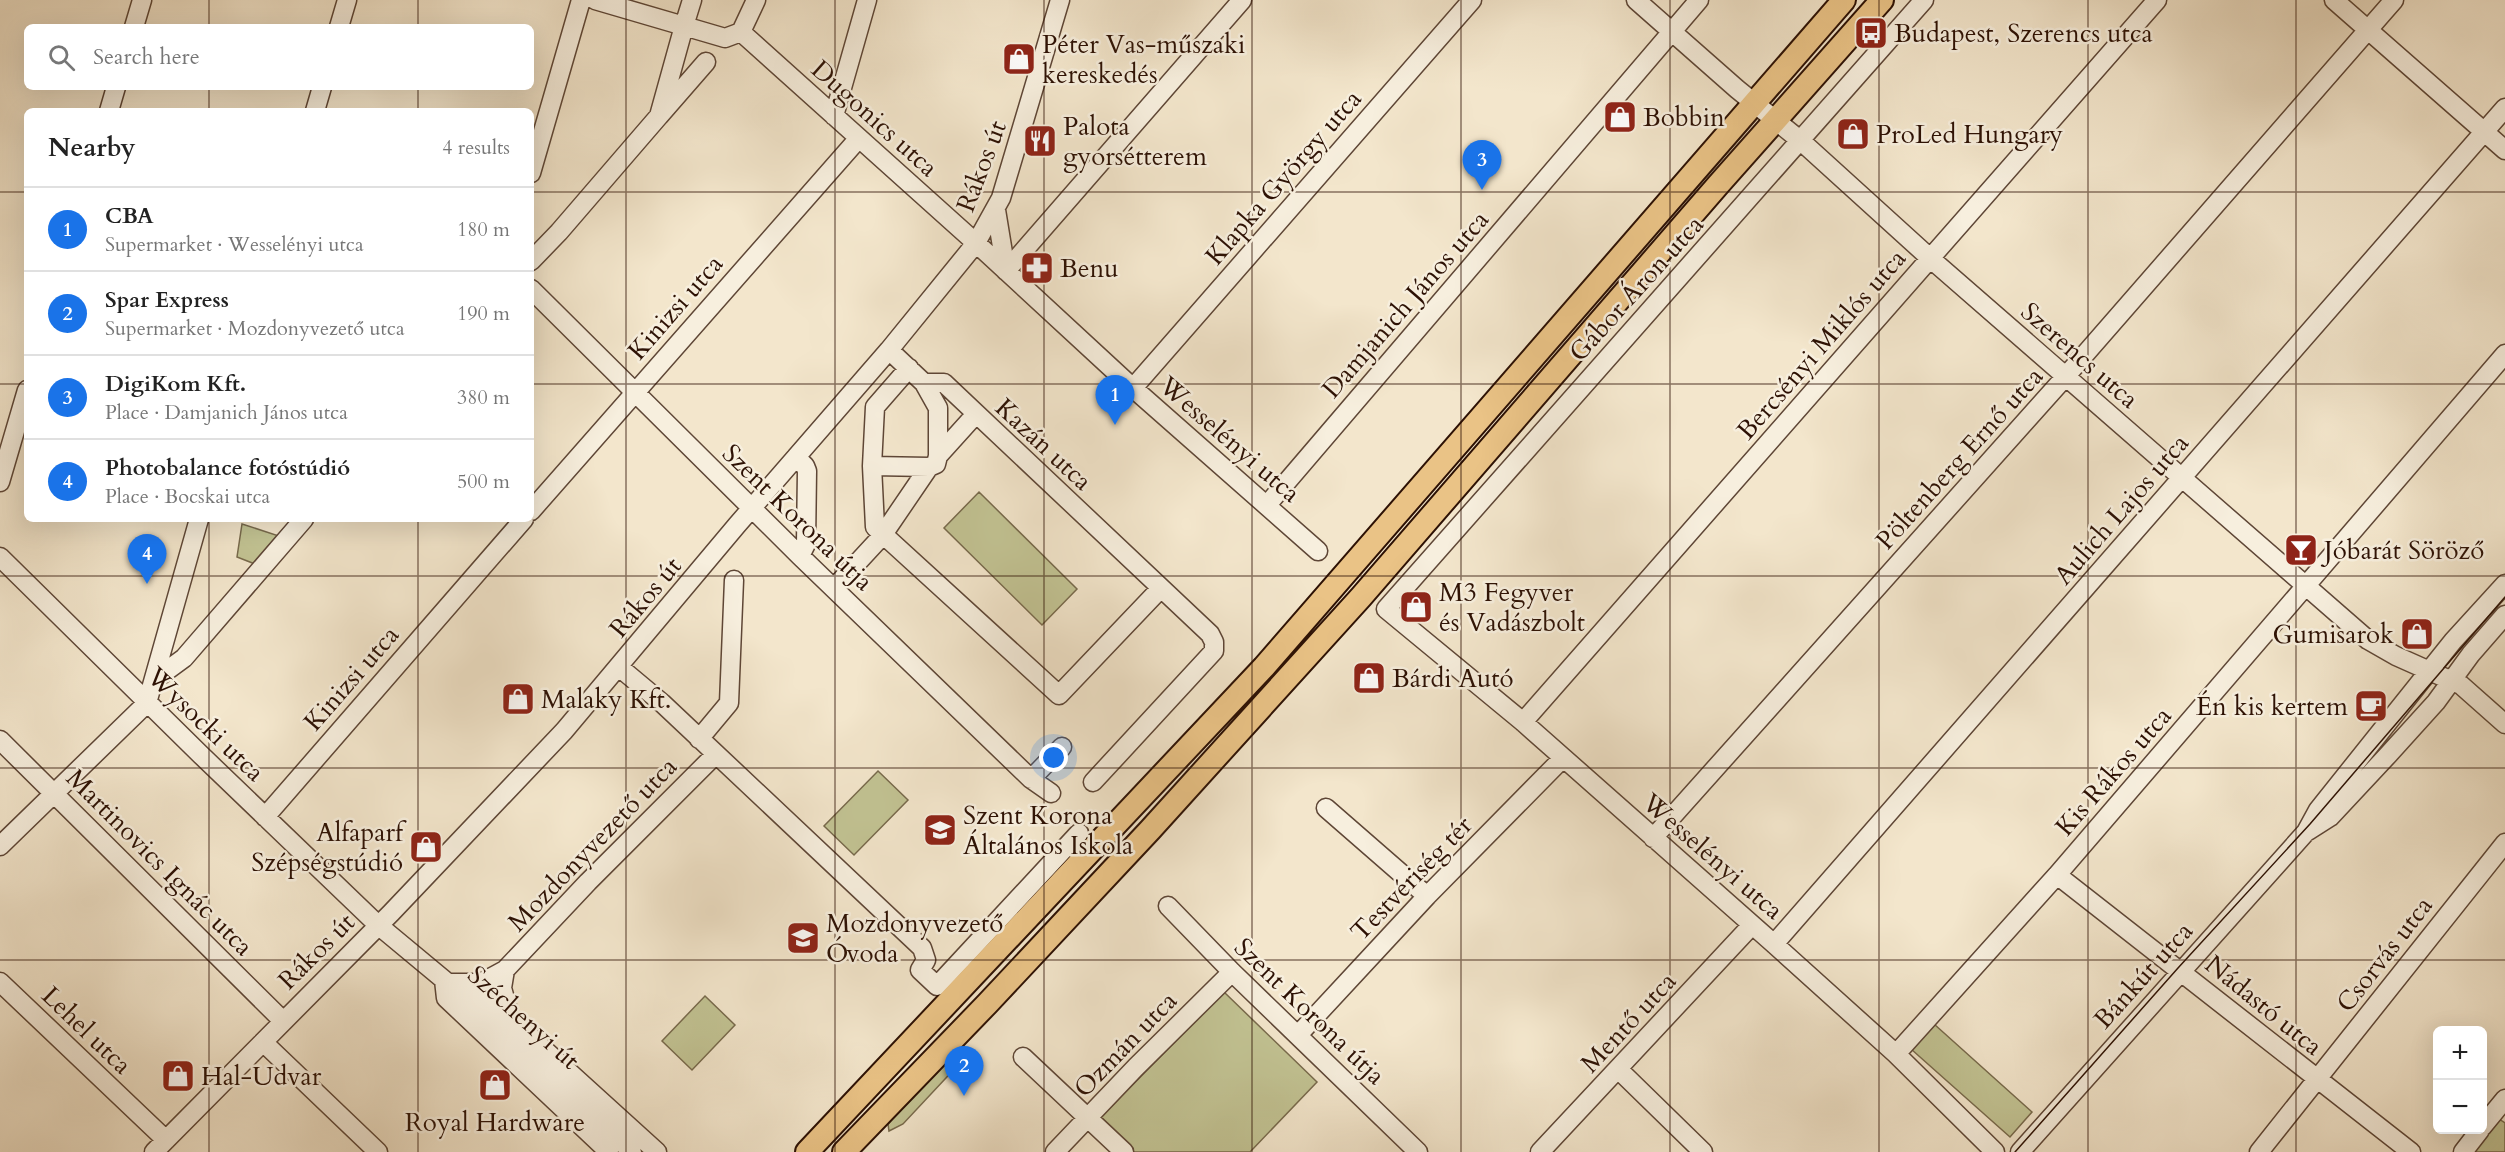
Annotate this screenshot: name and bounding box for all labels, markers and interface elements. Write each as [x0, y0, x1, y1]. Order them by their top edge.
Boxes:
bus stop icon: Budapest, Szerencs utca [1853, 15, 1889, 51]
place label: Budapest, Szerencs utca [1894, 16, 2153, 51]
search box [24, 24, 534, 90]
place label: Péter Vas-műszaki kereskedés [1042, 27, 1245, 92]
icon: search [45, 41, 78, 74]
shop icon: Péter Vas-műszaki kereskedés [1001, 41, 1037, 77]
text: Search here [93, 42, 200, 72]
street label: Dugonics utca [804, 52, 946, 185]
street label: Klapka György utca [1197, 82, 1369, 273]
shop icon: Bobbin [1602, 99, 1638, 135]
place label: Bobbin [1643, 100, 1725, 135]
place label: Palota gyorsétterem [1063, 109, 1207, 174]
street label: Rákos út [948, 115, 1015, 217]
shop icon: ProLed Hungary [1835, 116, 1871, 152]
place label: ProLed Hungary [1876, 117, 2063, 152]
restaurant icon: Palota gyorsétterem [1022, 123, 1058, 159]
text: Nearby [48, 130, 136, 165]
text: 4 results [442, 134, 510, 161]
pin: 3 [1462, 140, 1502, 190]
text: CBA [105, 201, 153, 231]
street label: Damjanich János utca [1314, 203, 1497, 406]
street label: Gábor Áron utca [1561, 208, 1711, 369]
text: 1 [62, 216, 73, 243]
text: 180 m [457, 216, 510, 243]
text: Supermarket · Wesselényi utca [105, 231, 364, 258]
street label: Bercsényi Miklós utca [1729, 242, 1914, 447]
street label: Kinizsi utca [620, 247, 731, 367]
pharmacy icon: Benu [1019, 250, 1055, 286]
place label: Benu [1060, 251, 1119, 286]
text: Spar Express [105, 285, 229, 315]
street label: Szerencs utca [2013, 294, 2146, 416]
text: 2 [62, 300, 73, 327]
text: 190 m [457, 300, 510, 327]
text: Supermarket · Mozdonyvezető utca [105, 315, 405, 342]
street label: Pöltenberg Ernő utca [1868, 359, 2051, 557]
street label: Wesselényi utca [1151, 368, 1308, 510]
text: DigiKom Kft. [105, 369, 246, 399]
pin: 1 [1096, 376, 1134, 425]
text: 3 [62, 384, 73, 411]
text: 380 m [457, 384, 510, 411]
street label: Kazán utca [988, 390, 1100, 498]
text: Place · Damjanich János utca [105, 399, 348, 426]
street label: Aulich Lajos utca [2046, 426, 2197, 592]
street label: Szent Korona útja [715, 436, 881, 599]
text: Photobalance fotóstúdió [105, 453, 350, 483]
text: 4 [62, 468, 73, 495]
text: 500 m [457, 468, 510, 495]
text: Place · Bocskai utca [105, 483, 270, 510]
bar icon: Jóbarát Söröző [2283, 532, 2319, 568]
place label: Jóbarát Söröző [2320, 533, 2484, 568]
pin: 4 [128, 534, 166, 584]
street label: Rákos út [601, 550, 689, 645]
place label: M3 Fegyver és Vadászbolt [1439, 575, 1585, 640]
shop icon: M3 Fegyver és Vadászbolt [1398, 589, 1434, 625]
shop icon: Gumisarok [2399, 616, 2435, 652]
place label: Gumisarok [2272, 617, 2394, 652]
street label: Kinizsi utca [296, 618, 407, 738]
street label: Wysocki utca [139, 659, 272, 789]
shop icon: Bárdi Autó [1351, 660, 1387, 696]
place label: Bárdi Autó [1392, 661, 1514, 696]
shop icon: Malaky Kft. [500, 681, 536, 717]
place label: Malaky Kft. [541, 682, 671, 717]
cafe icon: Én kis kertem [2353, 688, 2389, 724]
place label: Én kis kertem [2196, 689, 2348, 724]
street label: Kis Rákos utca [2047, 699, 2179, 843]
your location [1039, 743, 1068, 772]
street label: Mozdonyvezető utca [500, 750, 685, 939]
street label: Martinovics Ignác utca [58, 761, 261, 964]
street label: Wesselényi utca [1634, 785, 1791, 927]
place label: Szent Korona Általános Iskola [963, 798, 1133, 863]
street label: Testvériség tér [1343, 808, 1480, 948]
school or university icon: Szent Korona Általános Iskola [922, 812, 958, 848]
place label: Alfaparf Szépségstúdió [251, 815, 407, 880]
shop icon: Alfaparf Szépségstúdió [408, 829, 444, 865]
street label: Csorvás utca [2328, 889, 2441, 1019]
street label: Rákos út [270, 905, 362, 997]
place label: Mozdonyvezető Óvoda [826, 906, 1003, 971]
street label: Bánkút utca [2086, 914, 2201, 1036]
school or university icon: Mozdonyvezető Óvoda [785, 920, 821, 956]
street label: Szent Korona útja [1227, 930, 1393, 1093]
street label: Nádastó utca [2197, 947, 2330, 1064]
street label: Széchenyi út [460, 958, 587, 1077]
street label: Mentő utca [1573, 964, 1684, 1080]
street label: Lehel utca [34, 979, 139, 1082]
street label: Ozmán utca [1066, 984, 1185, 1105]
map controls [2433, 1026, 2487, 1134]
button: + [2433, 1026, 2487, 1080]
pin: 2 [944, 1046, 984, 1096]
shop icon: Hal-Udvar [160, 1058, 196, 1094]
place label: Hal-Udvar [201, 1059, 322, 1094]
shop icon: Royal Hardware [477, 1067, 513, 1103]
button: − [2433, 1080, 2487, 1134]
place label: Royal Hardware [405, 1105, 585, 1140]

